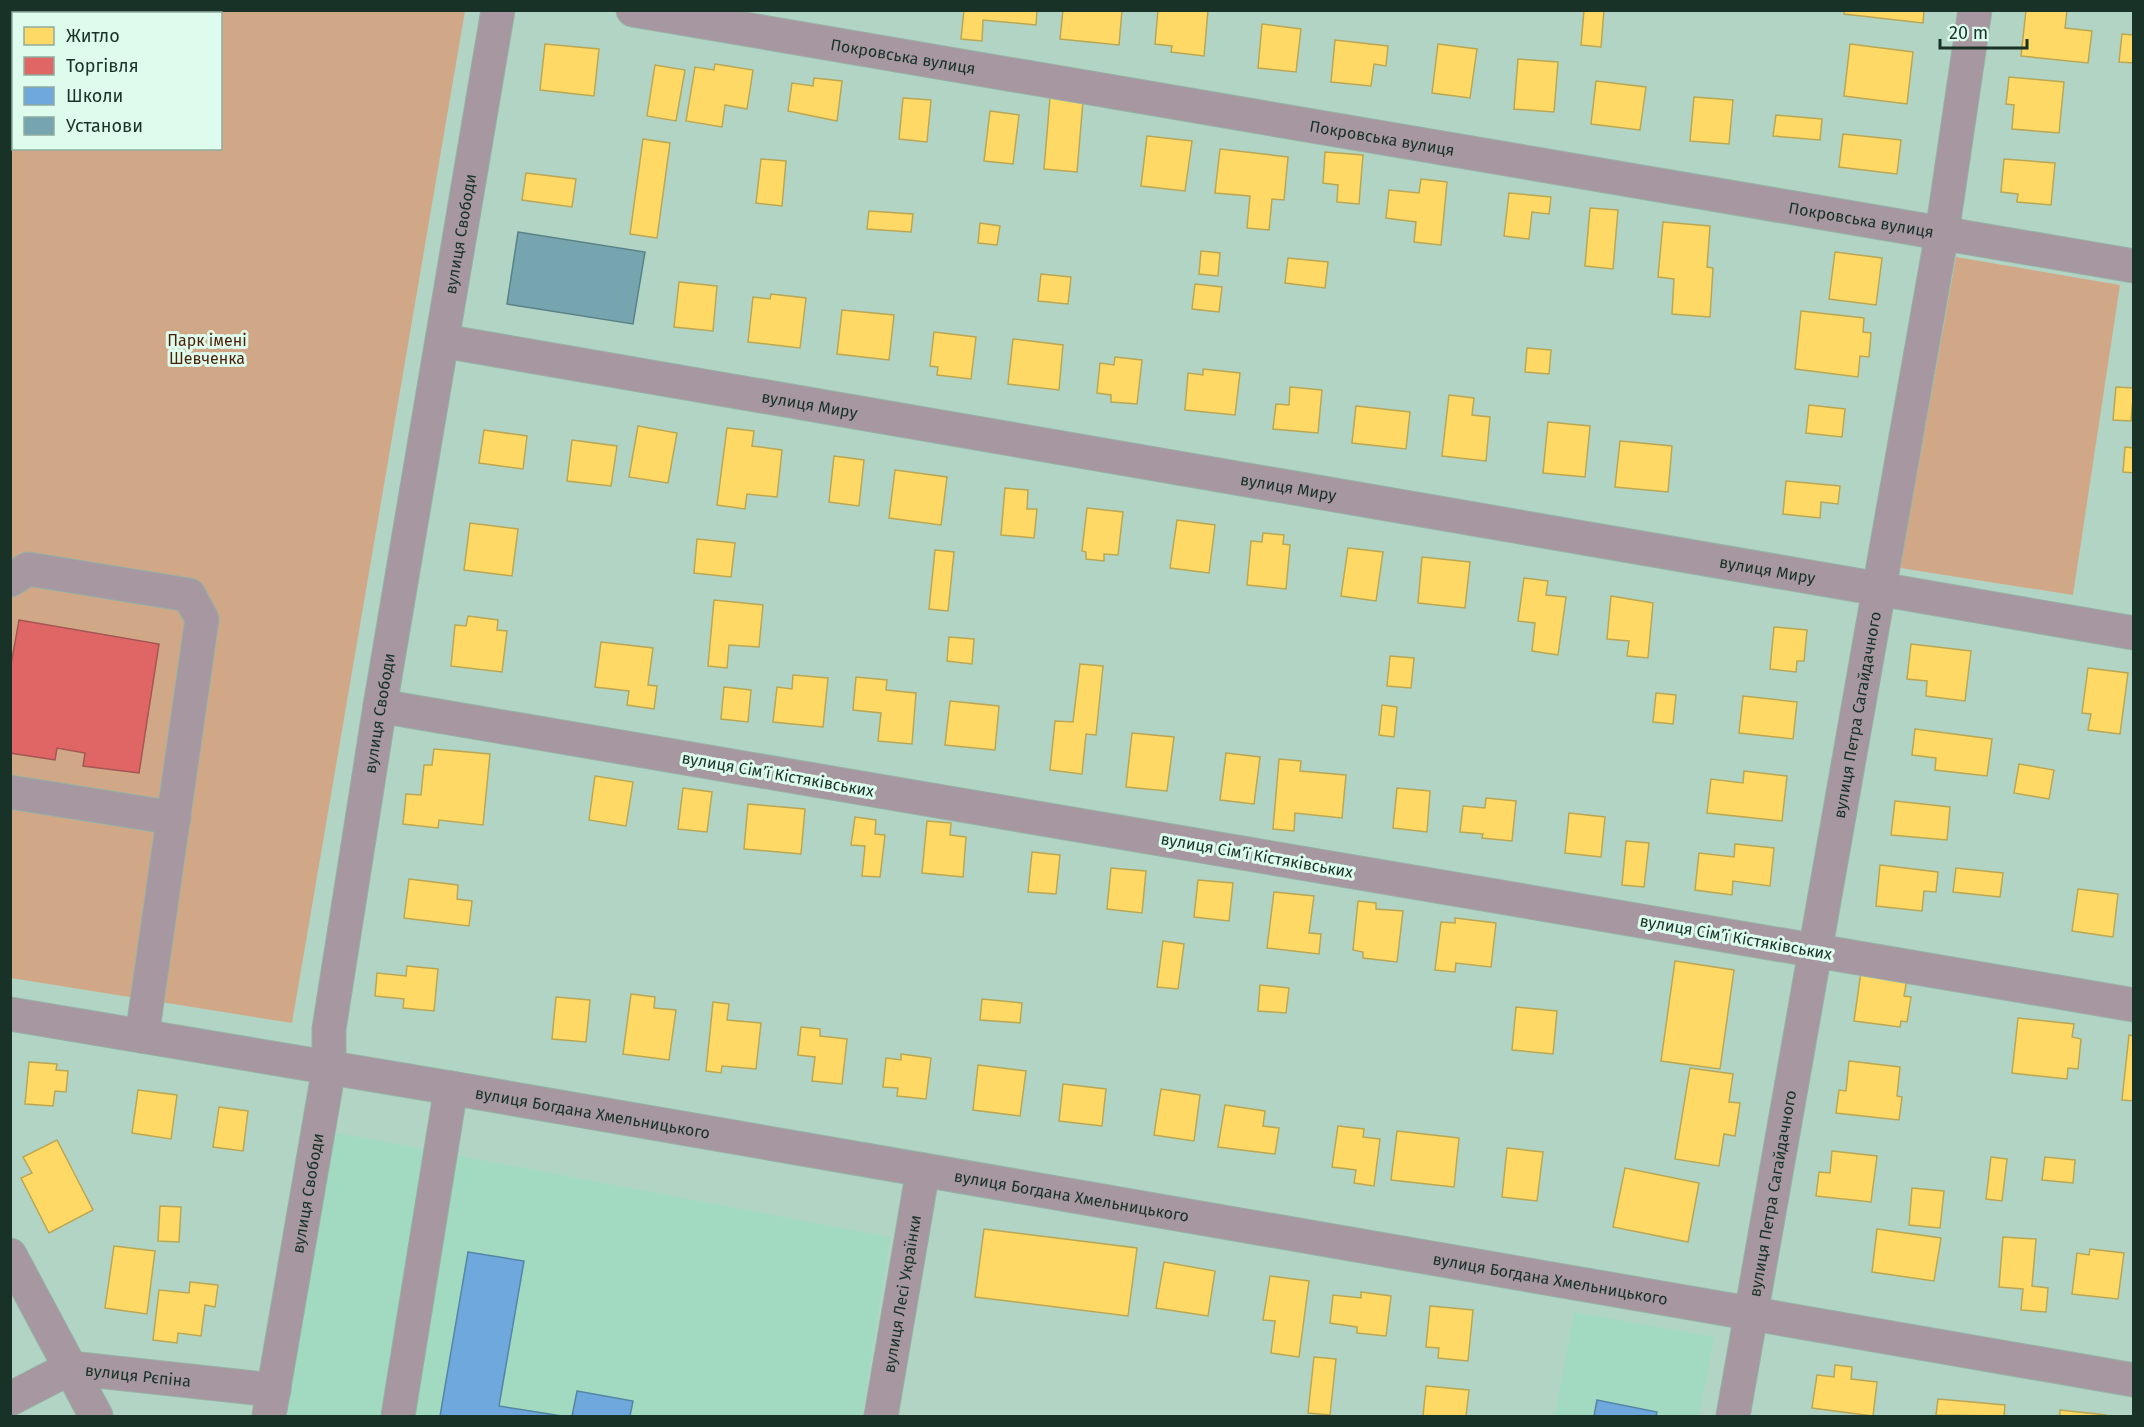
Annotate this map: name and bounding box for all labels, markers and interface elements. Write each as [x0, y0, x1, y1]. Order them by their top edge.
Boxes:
legend [12, 12, 222, 150]
scale bar [1940, 12, 2027, 50]
text: 20 m [1949, 22, 1988, 44]
text: Житло [66, 25, 120, 47]
street label: Покровська вулиця [829, 35, 977, 78]
text: Торгівля [66, 55, 139, 77]
text: Школи [66, 85, 123, 107]
text: Установи [66, 115, 143, 137]
street label: Покровська вулиця [1308, 117, 1456, 160]
street label: вулиця Свободи [441, 172, 480, 296]
street label: Покровська вулиця [1787, 198, 1935, 242]
park label: Парк імені Шевченка [167, 331, 247, 368]
street label: вулиця Миру [760, 387, 859, 422]
street label: вулиця Миру [1239, 470, 1338, 505]
street label: вулиця Миру [1718, 553, 1817, 588]
street label: вулиця Петра Сагайдачного [1830, 610, 1885, 820]
street label: вулиця Свободи [360, 651, 399, 775]
street label: вулиця Сімʼї Кістяківських [680, 748, 876, 801]
street label: вулиця Сімʼї Кістяківських [1159, 829, 1355, 882]
street label: вулиця Сімʼї Кістяківських [1638, 911, 1834, 964]
street label: вулиця Богдана Хмельницького [474, 1083, 712, 1143]
street label: вулиця Петра Сагайдачного [1745, 1089, 1800, 1298]
street label: вулиця Свободи [288, 1132, 328, 1255]
street label: вулиця Богдана Хмельницького [953, 1166, 1190, 1226]
street label: вулиця Лесі Українки [880, 1213, 925, 1374]
street label: вулиця Богдана Хмельницького [1431, 1250, 1669, 1309]
street label: вулиця Рєпіна [84, 1361, 192, 1391]

